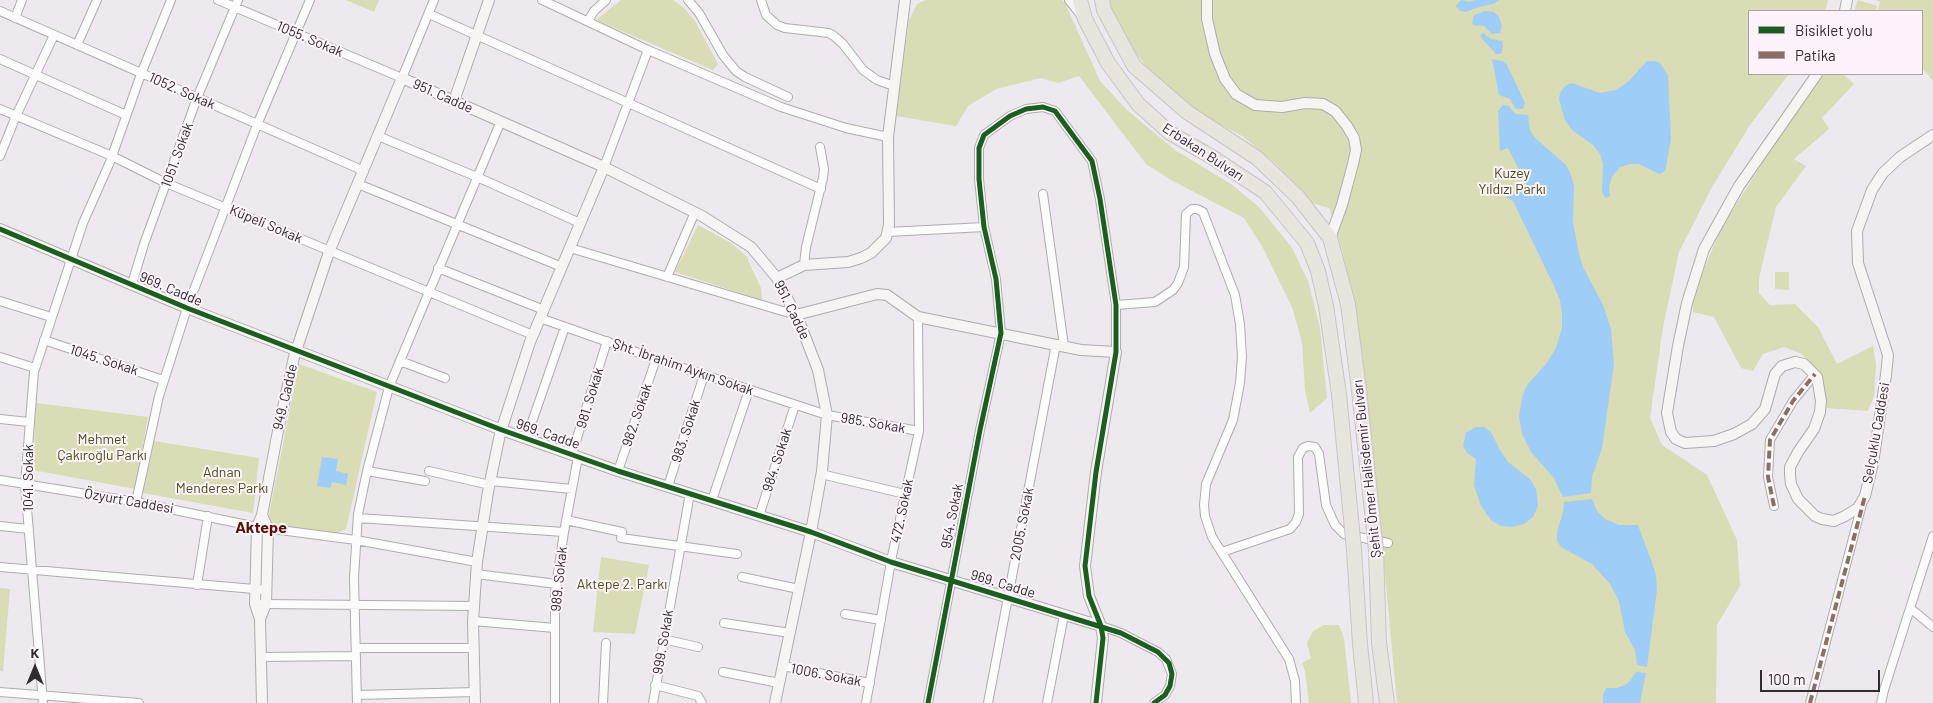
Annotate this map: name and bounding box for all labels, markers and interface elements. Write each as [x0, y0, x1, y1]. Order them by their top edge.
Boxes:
legend [1748, 10, 1923, 75]
street label: 1055. Sokak [274, 17, 346, 61]
text: Bisiklet yolu [1795, 21, 1873, 39]
text: Patika [1795, 46, 1836, 64]
street label: 1052. Sokak [146, 69, 218, 113]
street label: 951. Cadde [410, 75, 476, 117]
street label: Erbakan Bulvarı [1159, 119, 1247, 185]
street label: 1051. Sokak [157, 120, 197, 190]
park label: Kuzey Yıldızı Parkı [1478, 165, 1546, 198]
street label: Küpeli Sokak [227, 201, 305, 247]
street label: 969. Cadde [137, 268, 205, 310]
street label: 951. Cadde [770, 278, 814, 342]
street label: Şht. İbrahim Aykın Sokak [610, 335, 756, 399]
street label: 1045. Sokak [68, 341, 140, 379]
street label: 949. Cadde [269, 362, 301, 432]
street label: 981. Sokak [573, 366, 607, 430]
street label: Şehit Ömer Halisdemir Bulvarı [1349, 379, 1385, 559]
street label: 982. Sokak [618, 381, 656, 449]
street label: Selçuklu Caddesi [1859, 381, 1893, 485]
street label: 983. Sokak [668, 397, 704, 465]
street label: 985. Sokak [839, 409, 907, 437]
street label: 969. Cadde [514, 415, 582, 453]
street label: 984. Sokak [759, 426, 795, 494]
park label: Mehmet Çakıroğlu Parkı [57, 431, 147, 464]
street label: 1041. Sokak [20, 444, 36, 512]
park label: Adnan Menderes Parkı [176, 464, 268, 497]
street label: 472. Sokak [887, 477, 917, 545]
street label: 954. Sokak [937, 482, 967, 550]
street label: Özyurt Caddesi [83, 485, 175, 517]
street label: 2005. Sokak [1007, 486, 1037, 562]
district label: Aktepe [235, 518, 287, 538]
street label: 989. Sokak [547, 546, 571, 612]
street label: 969. Cadde [969, 566, 1037, 602]
park label: Aktepe 2. Parkı [577, 576, 667, 592]
street label: 999. Sokak [649, 608, 677, 676]
north arrow [10, 643, 60, 693]
text: K [31, 644, 39, 661]
street label: 1006. Sokak [789, 660, 863, 690]
scale bar [1763, 660, 1883, 692]
text: 100 m [1768, 670, 1806, 688]

